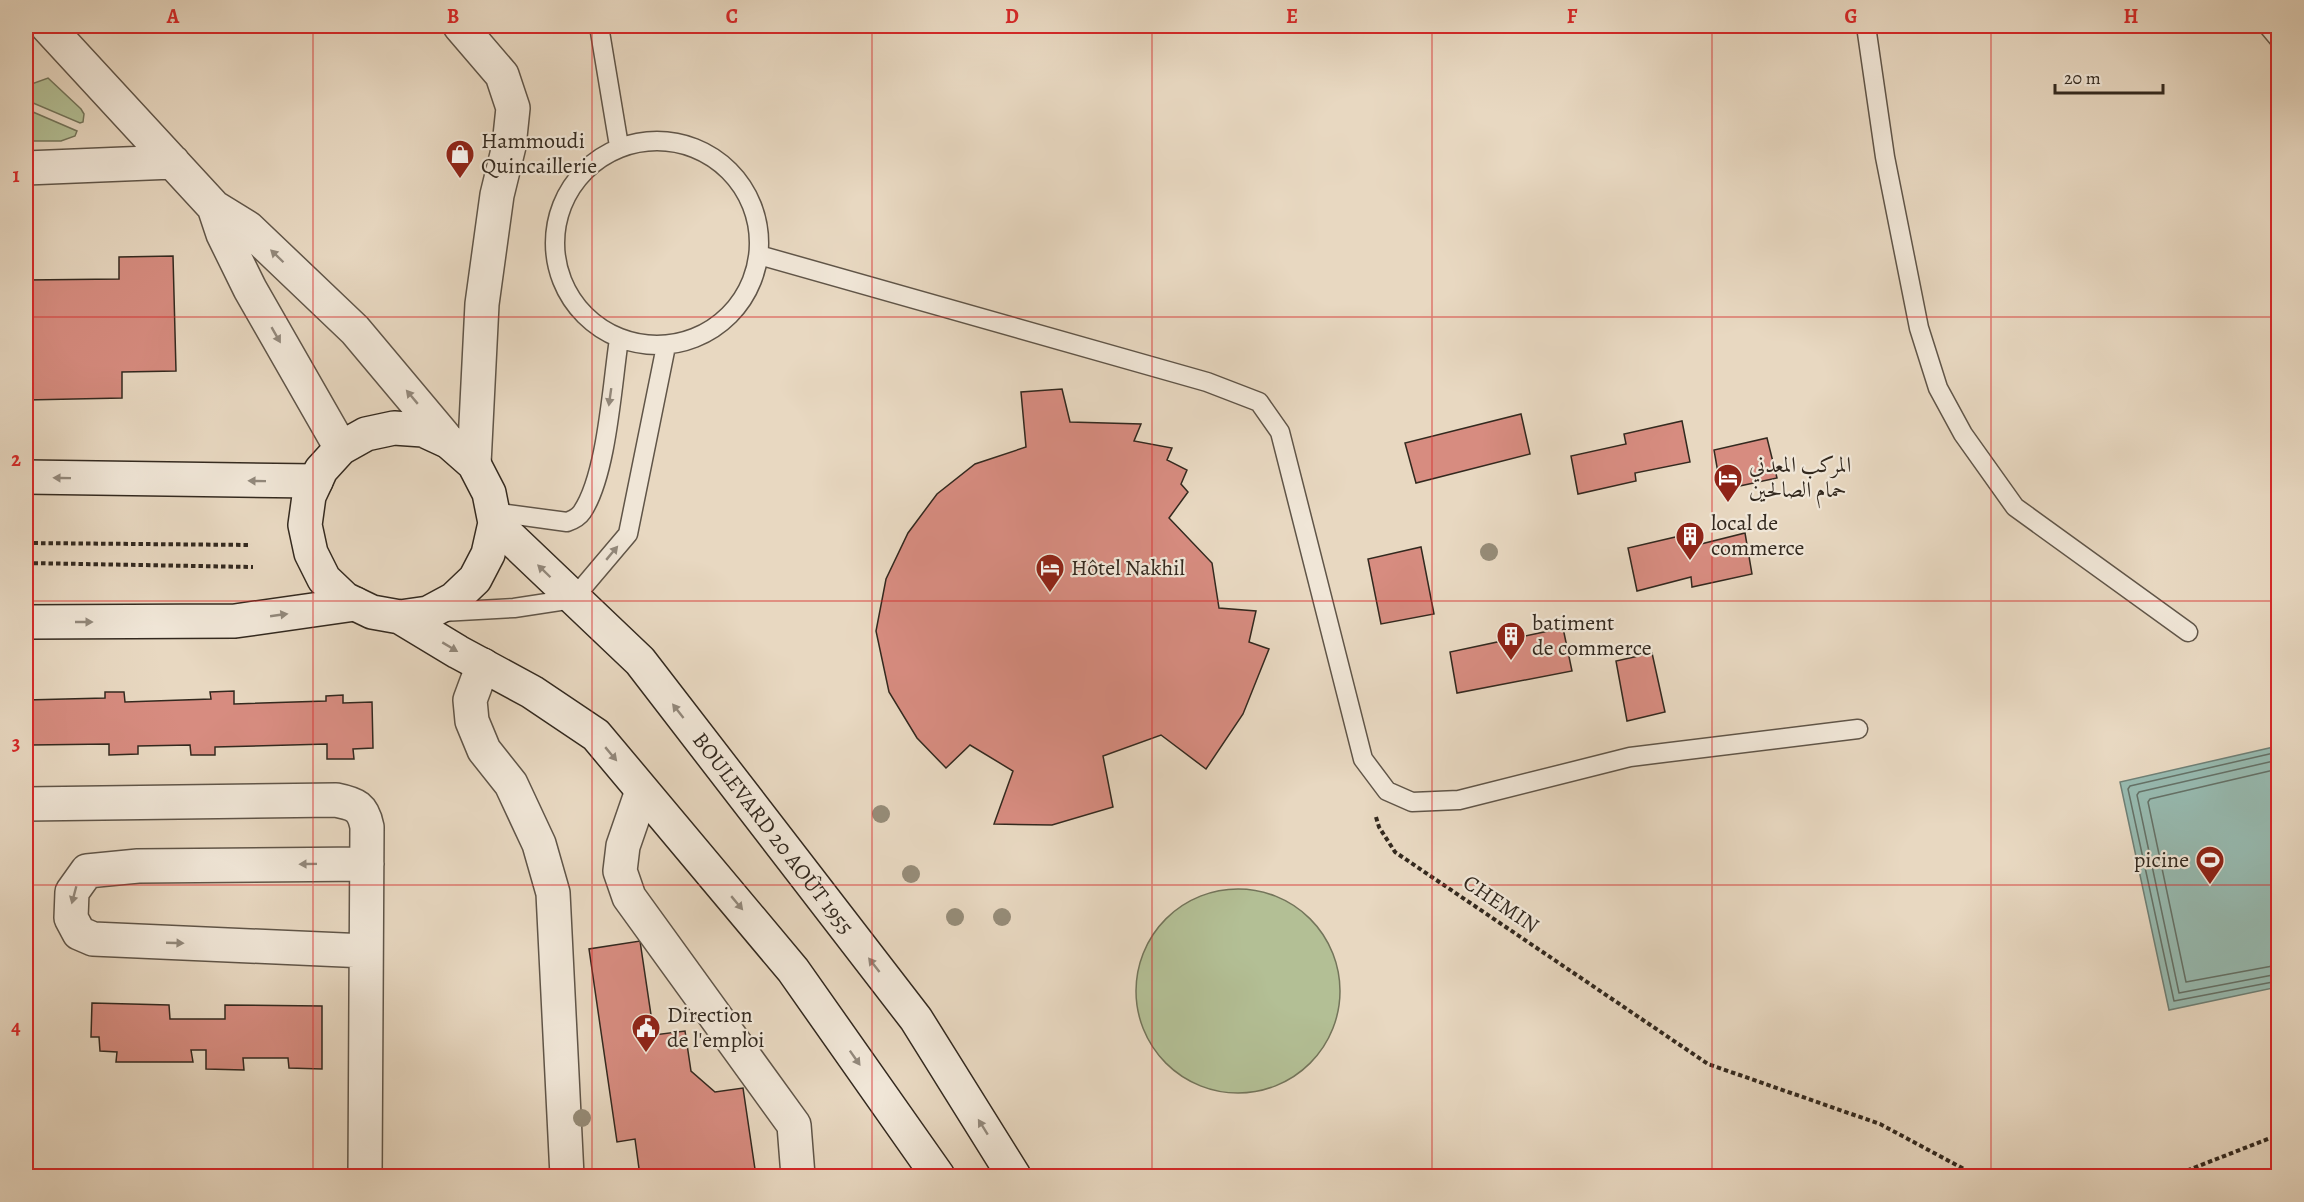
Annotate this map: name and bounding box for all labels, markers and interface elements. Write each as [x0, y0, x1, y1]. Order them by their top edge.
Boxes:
text: A [166, 3, 180, 30]
text: B [447, 3, 459, 30]
text: C [726, 3, 738, 30]
text: D [1005, 3, 1019, 30]
text: E [1286, 3, 1298, 30]
text: F [1567, 3, 1578, 30]
text: G [1844, 3, 1858, 30]
text: H [2124, 3, 2139, 30]
scale bar [2055, 57, 2163, 95]
text: 20 m [2064, 66, 2101, 90]
place label: Hammoudi Quincaillerie [481, 126, 597, 181]
shop icon: Hammoudi Quincaillerie [444, 138, 476, 180]
text: 1 [12, 162, 20, 189]
one-way arrow [270, 249, 285, 263]
one-way arrow [271, 327, 282, 343]
one-way arrow [606, 388, 615, 407]
one-way arrow [405, 389, 418, 405]
text: 2 [11, 446, 21, 473]
place label: المركب المعدني حمام الصالحين [1749, 450, 1851, 509]
hotel icon: المركب المعدني حمام الصالحين [1712, 462, 1744, 504]
one-way arrow [53, 473, 72, 482]
one-way arrow [248, 476, 267, 485]
place label: local de commerce [1711, 508, 1804, 563]
building icon: local de commerce [1674, 520, 1706, 562]
one-way arrow [605, 546, 618, 561]
hotel icon: Hôtel Nakhil [1034, 552, 1066, 594]
place label: Hôtel Nakhil [1071, 553, 1185, 583]
one-way arrow [538, 564, 552, 578]
place label: batiment de commerce [1532, 608, 1652, 663]
one-way arrow [269, 611, 288, 620]
one-way arrow [74, 617, 93, 627]
building icon: batiment de commerce [1495, 620, 1527, 662]
one-way arrow [442, 641, 458, 652]
one-way arrow [672, 703, 685, 719]
street label: BOULEVARD 20 AOÛT 1955 [685, 726, 861, 941]
text: 3 [12, 730, 20, 757]
one-way arrow [605, 746, 618, 762]
sports icon: picine [2194, 844, 2226, 886]
place label: picine [2134, 845, 2189, 875]
one-way arrow [299, 859, 318, 869]
street label: CHEMIN [1457, 868, 1545, 941]
one-way arrow [69, 886, 79, 904]
one-way arrow [730, 895, 743, 911]
one-way arrow [165, 939, 184, 948]
one-way arrow [869, 958, 881, 973]
place label: Direction de l'emploi [667, 1000, 765, 1055]
public building icon: Direction de l'emploi [630, 1012, 662, 1054]
text: 4 [11, 1014, 21, 1041]
one-way arrow [849, 1050, 861, 1066]
one-way arrow [978, 1119, 989, 1135]

